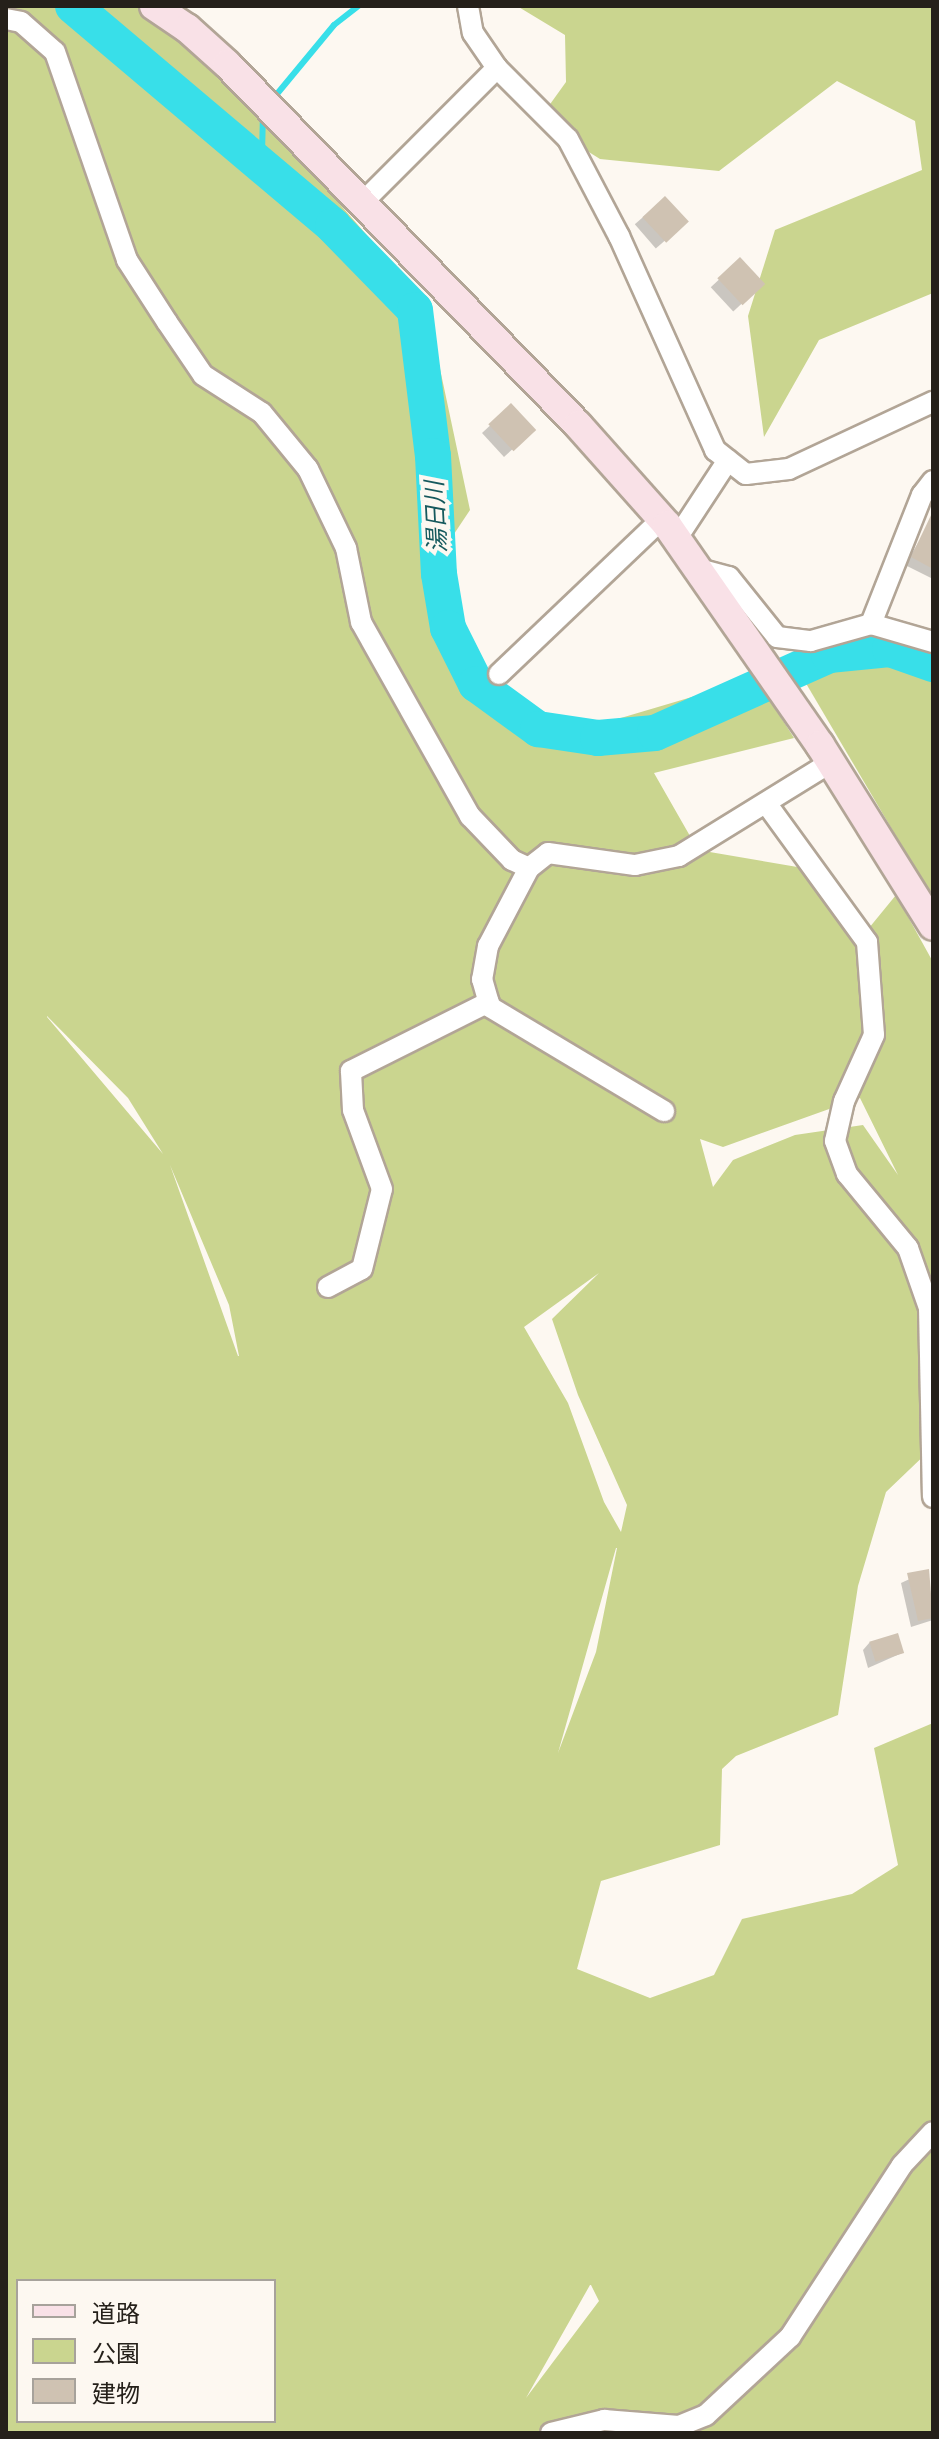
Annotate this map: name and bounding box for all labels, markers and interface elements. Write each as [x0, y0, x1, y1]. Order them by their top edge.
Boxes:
water label: 湯日川 [420, 480, 452, 554]
legend [16, 2279, 276, 2423]
text: 道路 [92, 2300, 140, 2327]
text: 公園 [92, 2340, 140, 2367]
text: 建物 [92, 2380, 140, 2407]

